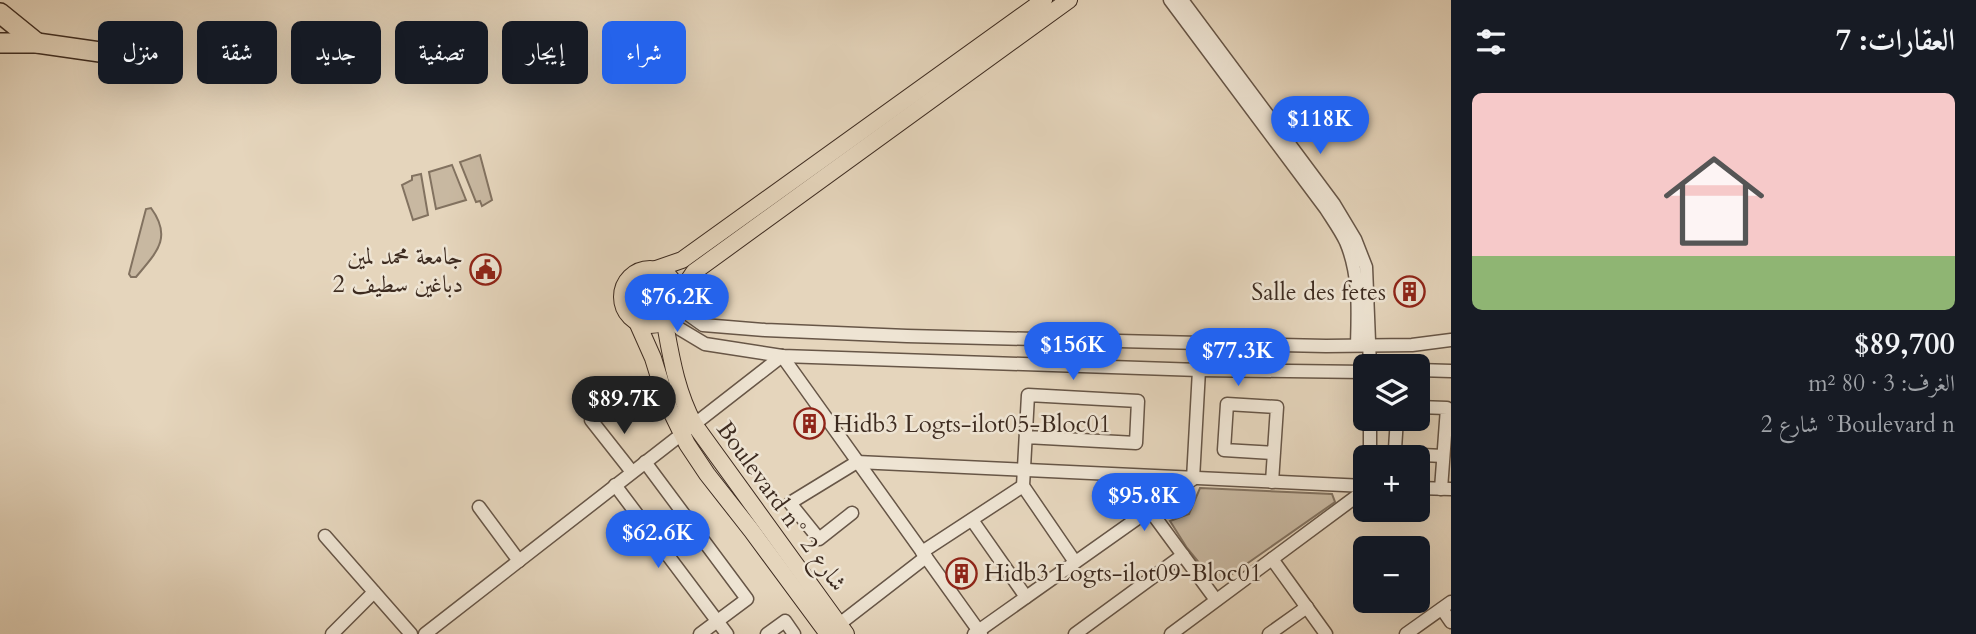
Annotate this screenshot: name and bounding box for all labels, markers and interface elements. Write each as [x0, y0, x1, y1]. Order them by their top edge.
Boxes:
text: العقارات: 7 [1836, 20, 1955, 61]
chip: منزل [98, 21, 183, 84]
chip: شقة [197, 21, 277, 84]
chip: جديد [291, 21, 381, 84]
chip: تصفية [395, 21, 488, 84]
chip: إيجار [502, 21, 588, 84]
chip: شراء [602, 21, 686, 84]
icon: filters [1472, 23, 1510, 61]
pin: $118K [1271, 96, 1369, 156]
text: $118K [1287, 103, 1353, 134]
icon: home [1651, 138, 1777, 264]
place label: جامعة محمد لمين دباغين سطيف 2 [333, 240, 463, 301]
public building icon: جامعة محمد لمين دباغين سطيف 2 [469, 253, 503, 287]
pin: $76.2K [620, 274, 734, 334]
building icon: Salle des fetes [1392, 275, 1426, 309]
place label: Salle des fetes [1251, 276, 1386, 309]
text: $76.2K [641, 281, 713, 312]
pin: $156K [1024, 322, 1122, 382]
text: $89,700 [1854, 324, 1955, 365]
pin: $77.3K [1181, 328, 1295, 388]
text: $156K [1040, 329, 1106, 360]
text: $77.3K [1202, 335, 1274, 366]
map controls [1353, 354, 1430, 613]
button: layers [1353, 354, 1430, 431]
text: الغرف: 3 · 80 m² [1808, 368, 1955, 399]
pin: $89.7K [567, 376, 681, 436]
text: $89.7K [588, 383, 660, 414]
building icon: Hidb3 Logts-ilot05-Bloc01 [793, 407, 827, 441]
place label: Hidb3 Logts-ilot05-Bloc01 [833, 408, 1111, 441]
text: Boulevard n° شارع 2 [1761, 409, 1955, 440]
street label: Boulevard n° شارع 2 [706, 415, 855, 600]
button: + [1353, 445, 1430, 522]
pin: $95.8K [1087, 474, 1201, 533]
text: $95.8K [1108, 480, 1180, 511]
pin: $62.6K [601, 510, 715, 570]
text: $62.6K [622, 517, 694, 548]
button: − [1353, 536, 1430, 613]
building icon: Hidb3 Logts-ilot09-Bloc01 [944, 556, 978, 590]
place label: Hidb3 Logts-ilot09-Bloc01 [984, 557, 1262, 590]

